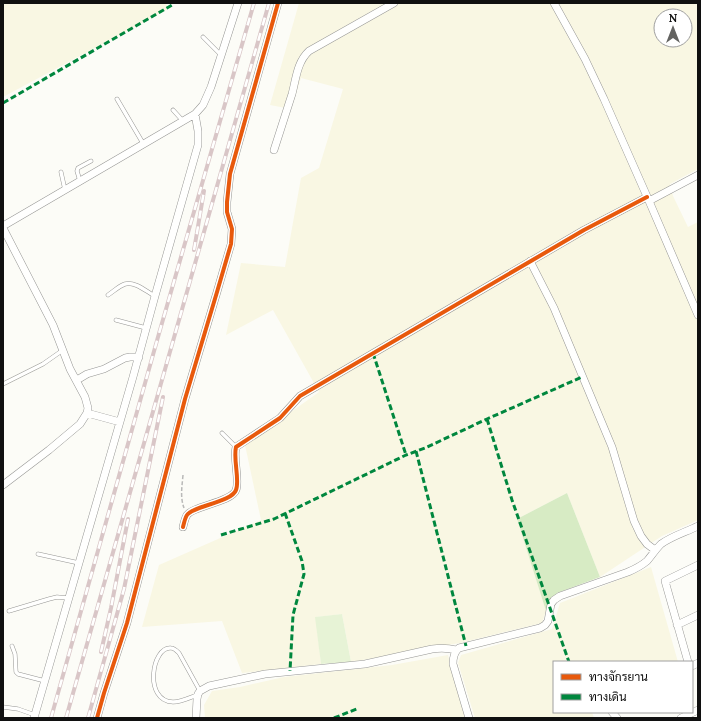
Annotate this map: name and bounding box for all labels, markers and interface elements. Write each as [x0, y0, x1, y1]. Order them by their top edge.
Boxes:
north arrow [653, 8, 693, 48]
text: N [669, 11, 678, 25]
legend [553, 661, 693, 713]
text: ทางจักรยาน [589, 669, 648, 684]
text: ทางเดิน [589, 689, 627, 704]

